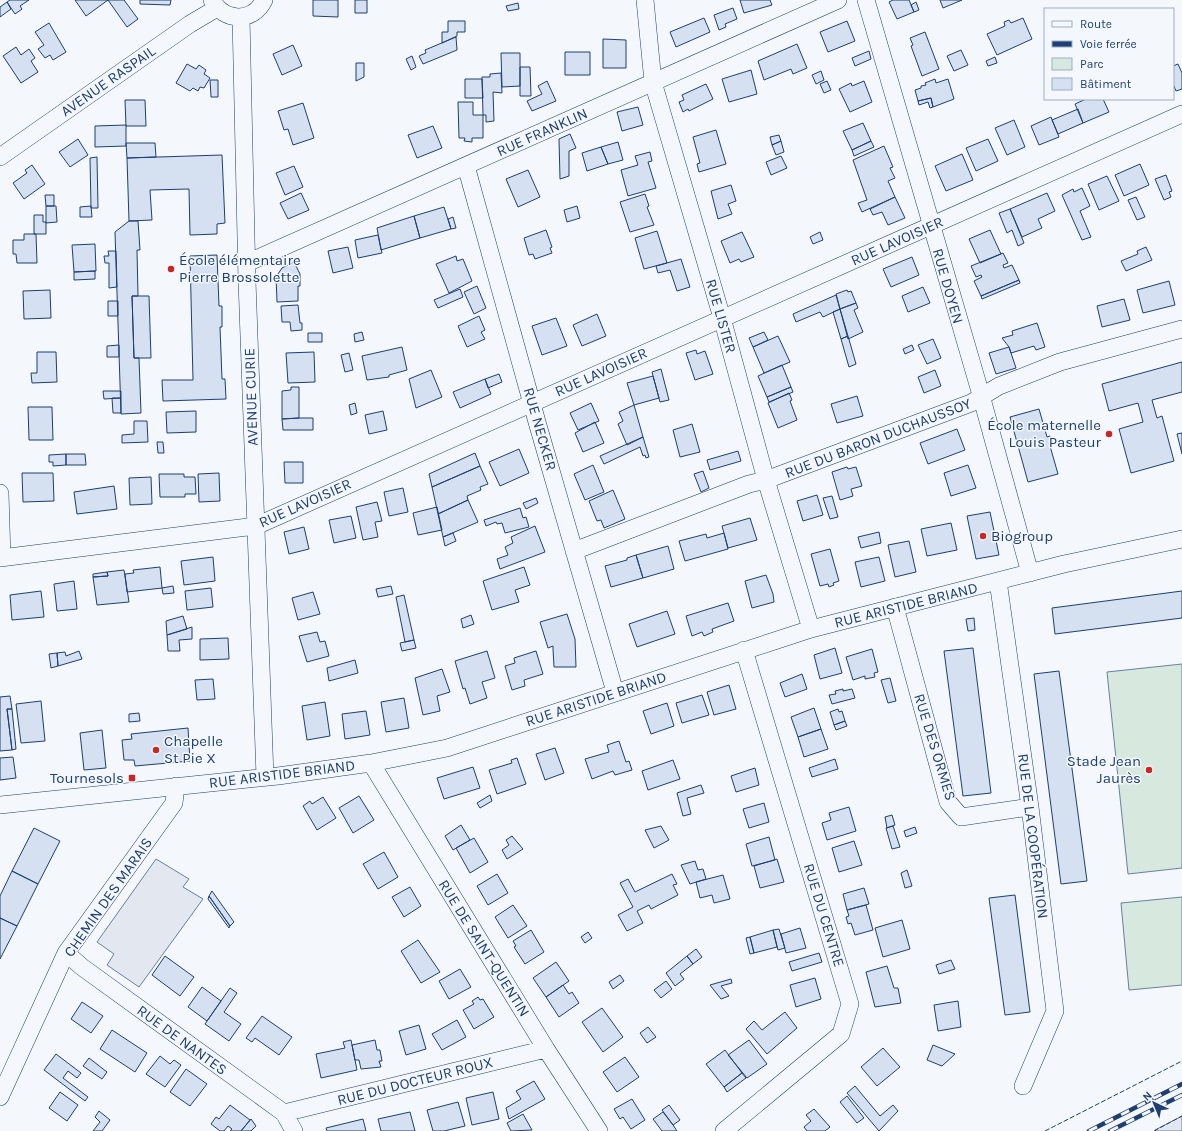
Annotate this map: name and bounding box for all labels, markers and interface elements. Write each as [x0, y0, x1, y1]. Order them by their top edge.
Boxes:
legend [1044, 8, 1174, 100]
text: Route [1080, 17, 1112, 31]
text: Voie ferrée [1080, 37, 1137, 51]
street label: AVENUE RASPAIL [57, 42, 159, 120]
text: Parc [1080, 57, 1104, 71]
text: Bâtiment [1080, 77, 1132, 91]
street label: RUE FRANKLIN [494, 104, 590, 160]
street label: RUE LAVOISIER [848, 213, 946, 269]
street label: RUE DOYEN [929, 246, 967, 326]
place label: École élémentaire Pierre Brossolette [179, 251, 301, 286]
marker: École élémentaire Pierre Brossolette [166, 264, 176, 274]
street label: RUE LISTER [702, 277, 740, 355]
street label: RUE LAVOISIER [552, 344, 650, 400]
street label: AVENUE CURIE [240, 348, 262, 446]
street label: RUE NECKER [520, 385, 560, 473]
street label: RUE DU BARON DUCHAUSSOY [782, 394, 974, 482]
place label: École maternelle Louis Pasteur [987, 416, 1102, 451]
marker: École maternelle Louis Pasteur [1104, 429, 1114, 439]
street label: RUE LAVOISIER [256, 475, 354, 531]
place label: Biogroup [991, 527, 1053, 545]
marker: Biogroup [978, 531, 988, 541]
street label: RUE ARISTIDE BRIAND [832, 578, 980, 632]
street label: RUE ARISTIDE BRIAND [523, 668, 669, 730]
street label: RUE DES ORMES [910, 691, 960, 803]
place label: Chapelle St Pie X [164, 732, 223, 767]
marker: Chapelle St Pie X [151, 745, 161, 755]
street label: RUE DE LA COOPÉRATION [1014, 752, 1052, 920]
place label: Stade Jean Jaurès [1067, 752, 1141, 787]
street label: RUE ARISTIDE BRIAND [208, 756, 356, 792]
marker: Stade Jean Jaurès [1144, 765, 1154, 775]
place label: Tournesols [50, 769, 124, 787]
marker: Tournesols [127, 773, 137, 783]
street label: CHEMIN DES MARAIS [60, 834, 156, 960]
street label: RUE DU CENTRE [800, 861, 848, 969]
street label: RUE DE SAINT-QUENTIN [435, 876, 533, 1020]
street label: RUE DE NANTES [133, 1001, 231, 1079]
street label: RUE DU DOCTEUR ROUX [335, 1053, 495, 1109]
north arrow [1134, 1083, 1174, 1123]
text: N [1140, 1089, 1155, 1104]

